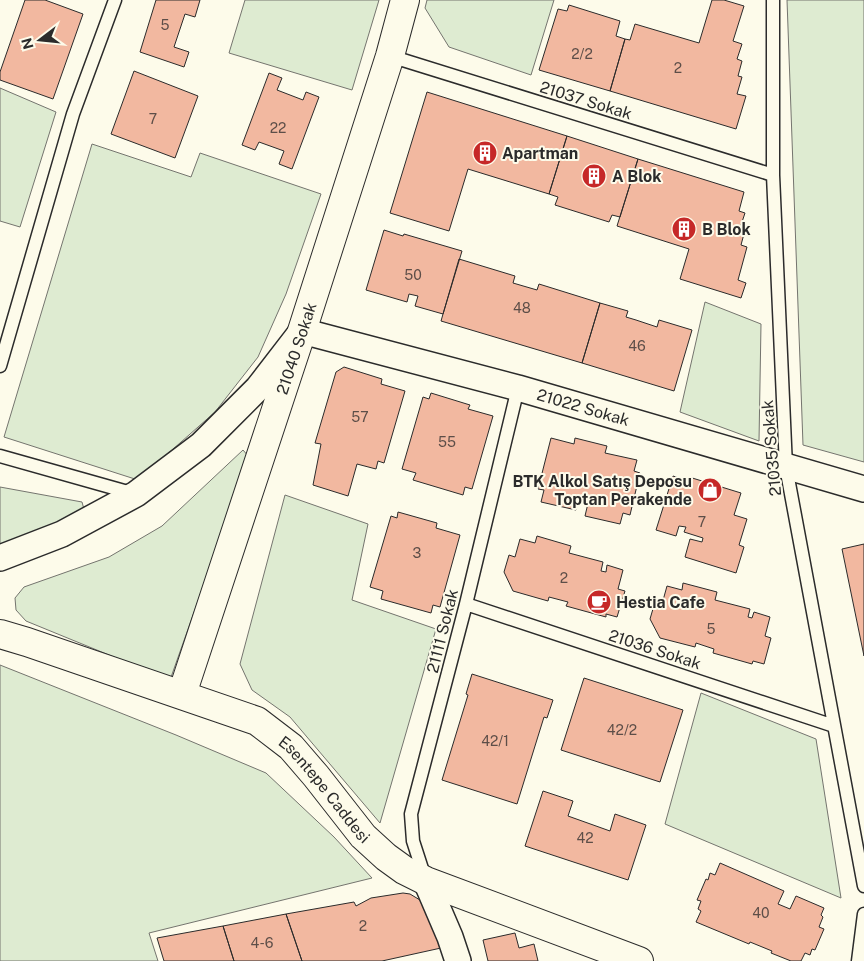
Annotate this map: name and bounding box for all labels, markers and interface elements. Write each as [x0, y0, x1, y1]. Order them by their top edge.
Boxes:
north arrow [15, 15, 65, 65]
house number: 5 [161, 17, 170, 33]
text: N [18, 36, 37, 51]
house number: 2/2 [571, 46, 593, 62]
house number: 2 [674, 60, 682, 76]
street label: 21037 Sokak [537, 77, 634, 124]
house number: 7 [149, 111, 157, 127]
house number: 22 [270, 120, 286, 136]
building icon: Apartman [472, 140, 498, 166]
place label: Apartman [502, 144, 578, 163]
building icon: A Blok [581, 163, 607, 189]
place label: A Blok [612, 167, 661, 186]
building icon: B Blok [671, 216, 697, 242]
place label: B Blok [702, 220, 751, 239]
house number: 50 [404, 267, 422, 283]
street label: 21040 Sokak [273, 300, 321, 397]
house number: 48 [513, 300, 531, 316]
house number: 46 [628, 338, 646, 354]
street label: 21022 Sokak [535, 385, 632, 430]
street label: 21035 Sokak [758, 399, 785, 497]
house number: 57 [351, 409, 369, 425]
house number: 55 [438, 434, 456, 450]
place label: BTK Alkol Satış Deposu Toptan Perakende [512, 472, 692, 509]
shop icon: BTK Alkol Satış Deposu Toptan Perakende [697, 477, 723, 503]
house number: 7 [698, 514, 706, 530]
house number: 3 [413, 545, 422, 561]
house number: 2 [560, 570, 568, 586]
street label: 21111 Sokak [423, 587, 462, 675]
cafe icon: Hestia Cafe [586, 589, 612, 615]
place label: Hestia Cafe [616, 593, 705, 612]
house number: 5 [707, 621, 716, 637]
street label: 21036 Sokak [606, 626, 703, 673]
house number: 42/2 [607, 722, 637, 738]
street label: Esentepe Caddesi [275, 732, 373, 847]
house number: 42/1 [481, 733, 509, 749]
house number: 42 [576, 830, 594, 846]
house number: 40 [752, 905, 770, 921]
house number: 2 [359, 918, 367, 934]
house number: 4-6 [251, 935, 274, 951]

